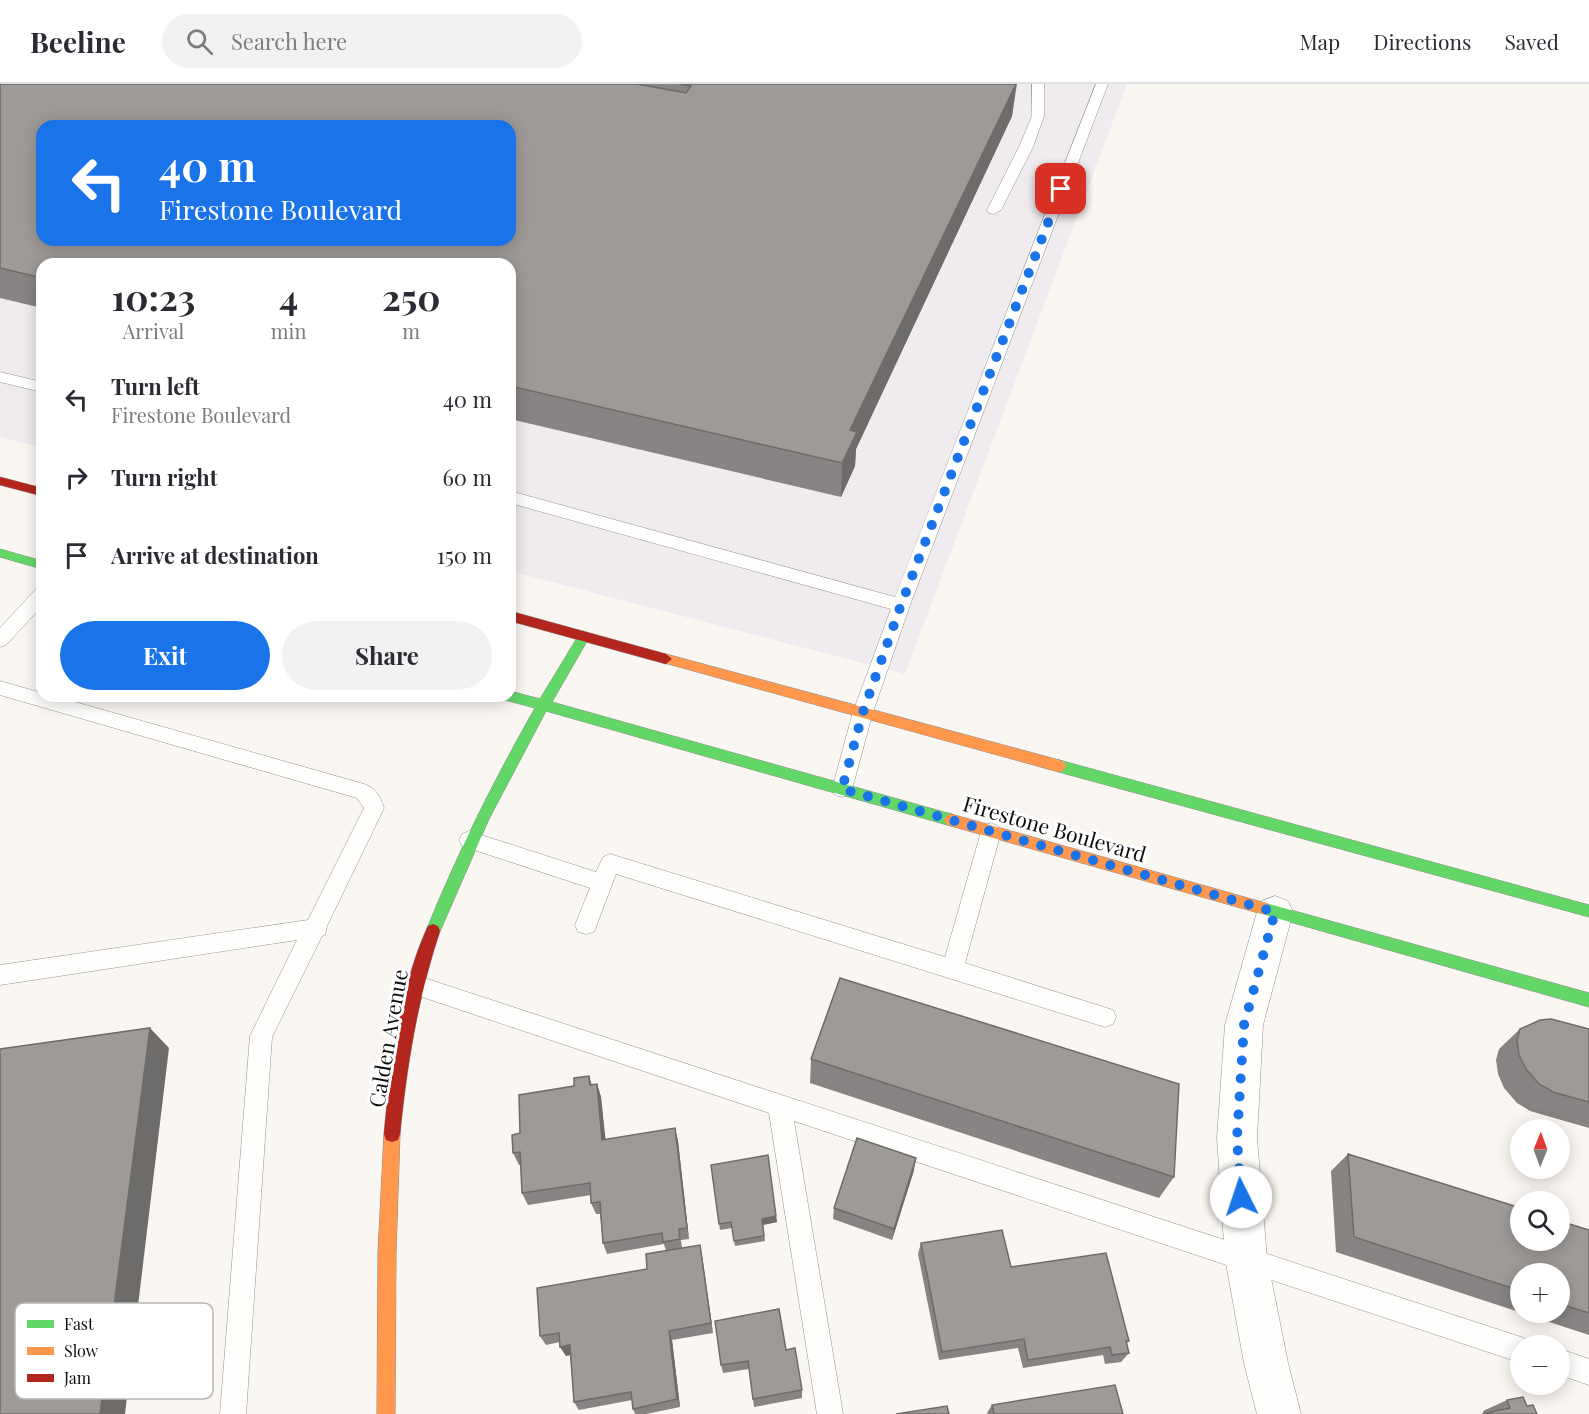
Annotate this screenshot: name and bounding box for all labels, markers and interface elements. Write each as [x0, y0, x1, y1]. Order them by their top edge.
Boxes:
search box [162, 14, 582, 68]
text: Beeline [30, 23, 126, 60]
icon: search [183, 25, 216, 58]
text: Search here [231, 26, 347, 56]
text: Map [1299, 27, 1340, 55]
text: Directions [1373, 27, 1471, 55]
text: Saved [1504, 27, 1559, 55]
text: 40 m [159, 137, 256, 193]
icon: left [60, 144, 138, 222]
pin [1035, 163, 1086, 214]
icon: arrive [1044, 172, 1077, 205]
text: Firestone Boulevard [159, 191, 402, 227]
text: 10:23 [112, 272, 195, 320]
text: 4 [279, 272, 298, 320]
text: 250 [382, 272, 441, 320]
text: Arrival [123, 317, 184, 344]
text: min [271, 317, 306, 344]
text: m [402, 317, 420, 344]
text: Turn left [111, 371, 200, 401]
icon: left [60, 383, 93, 416]
text: 40 m [443, 384, 492, 414]
text: Firestone Boulevard [111, 401, 291, 428]
icon: right [60, 461, 93, 494]
text: Turn right [111, 462, 217, 492]
text: 60 m [442, 462, 492, 492]
icon: arrive [60, 539, 93, 572]
text: Arrive at destination [111, 540, 319, 570]
text: 150 m [437, 540, 492, 570]
button: Exit [60, 621, 270, 690]
button: Share [282, 621, 492, 690]
street label: Firestone Boulevard [960, 788, 1150, 868]
street label: Calden Avenue [361, 967, 413, 1109]
north arrow [1510, 1119, 1570, 1179]
map controls [1510, 1119, 1570, 1395]
position arrow [1209, 1165, 1273, 1229]
button: search [1510, 1191, 1570, 1251]
button: + [1510, 1263, 1570, 1323]
legend [15, 1303, 213, 1399]
text: Fast [64, 1313, 94, 1334]
button: − [1510, 1335, 1570, 1395]
text: Slow [64, 1340, 99, 1361]
text: Jam [63, 1367, 91, 1388]

